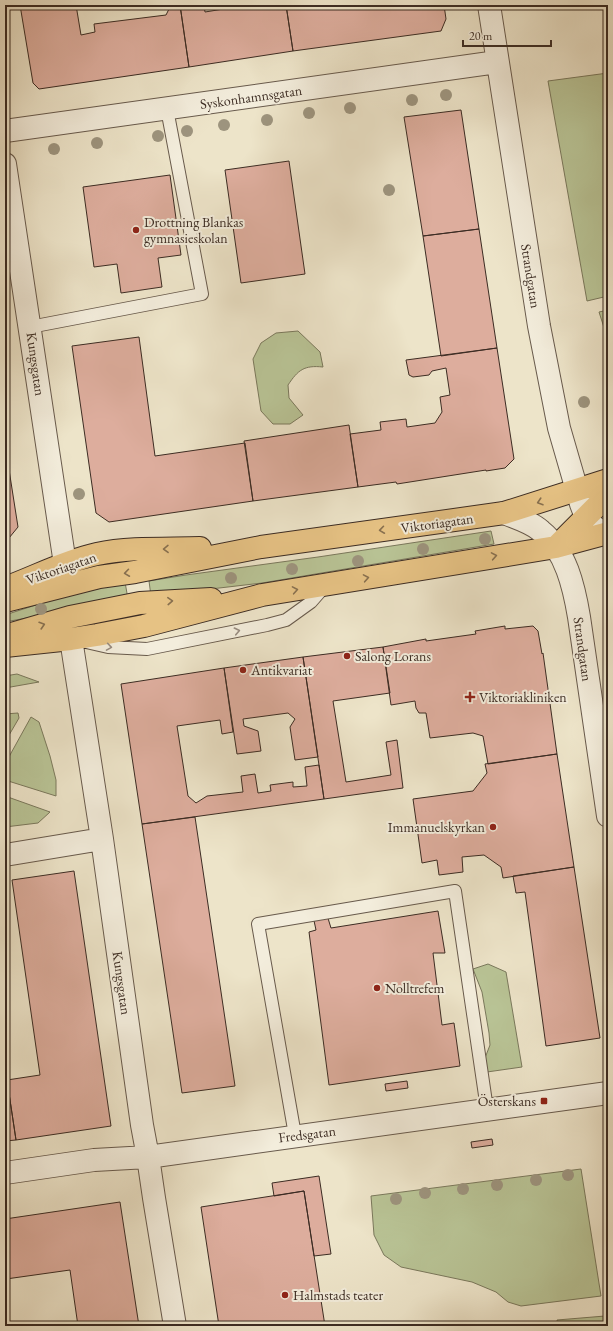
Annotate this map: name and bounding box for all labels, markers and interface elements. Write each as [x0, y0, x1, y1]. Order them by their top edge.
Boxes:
scale bar [463, 22, 551, 48]
text: 20 m [469, 28, 493, 44]
street label: Syskonhamnsgatan [199, 81, 304, 113]
place label: Drottning Blankas gymnasieskolan [144, 213, 244, 247]
marker: Drottning Blankas gymnasieskolan [131, 225, 141, 235]
street label: Strandgatan [517, 243, 545, 310]
street label: Kungsgatan [23, 331, 49, 398]
one-way arrow [537, 497, 544, 506]
street label: Viktoriagatan [400, 509, 475, 537]
one-way arrow [379, 525, 386, 534]
one-way arrow [163, 545, 169, 553]
street label: Viktoriagatan [23, 547, 99, 588]
one-way arrow [491, 552, 497, 561]
one-way arrow [124, 568, 130, 577]
one-way arrow [363, 574, 369, 583]
one-way arrow [292, 586, 298, 595]
one-way arrow [167, 597, 173, 605]
street label: Strandgatan [570, 616, 596, 683]
one-way arrow [39, 621, 46, 630]
one-way arrow [234, 627, 240, 635]
one-way arrow [106, 642, 112, 651]
place label: Salong Lorans [355, 647, 431, 665]
marker: Salong Lorans [342, 651, 352, 661]
place label: Antikvariat [250, 661, 313, 679]
marker: Antikvariat [238, 665, 248, 675]
place label: Viktoriakliniken [479, 688, 567, 706]
marker: Viktoriakliniken [464, 691, 476, 703]
place label: Immanuelskyrkan [388, 818, 486, 836]
marker: Immanuelskyrkan [488, 822, 498, 832]
street label: Kungsgatan [109, 950, 135, 1017]
place label: Nolltrefem [385, 979, 445, 997]
marker: Nolltrefem [372, 983, 382, 993]
place label: Österskans [478, 1092, 536, 1110]
marker: Österskans [539, 1096, 549, 1106]
street label: Fredsgatan [277, 1121, 337, 1146]
place label: Halmstads teater [293, 1286, 383, 1304]
marker: Halmstads teater [280, 1290, 290, 1300]

